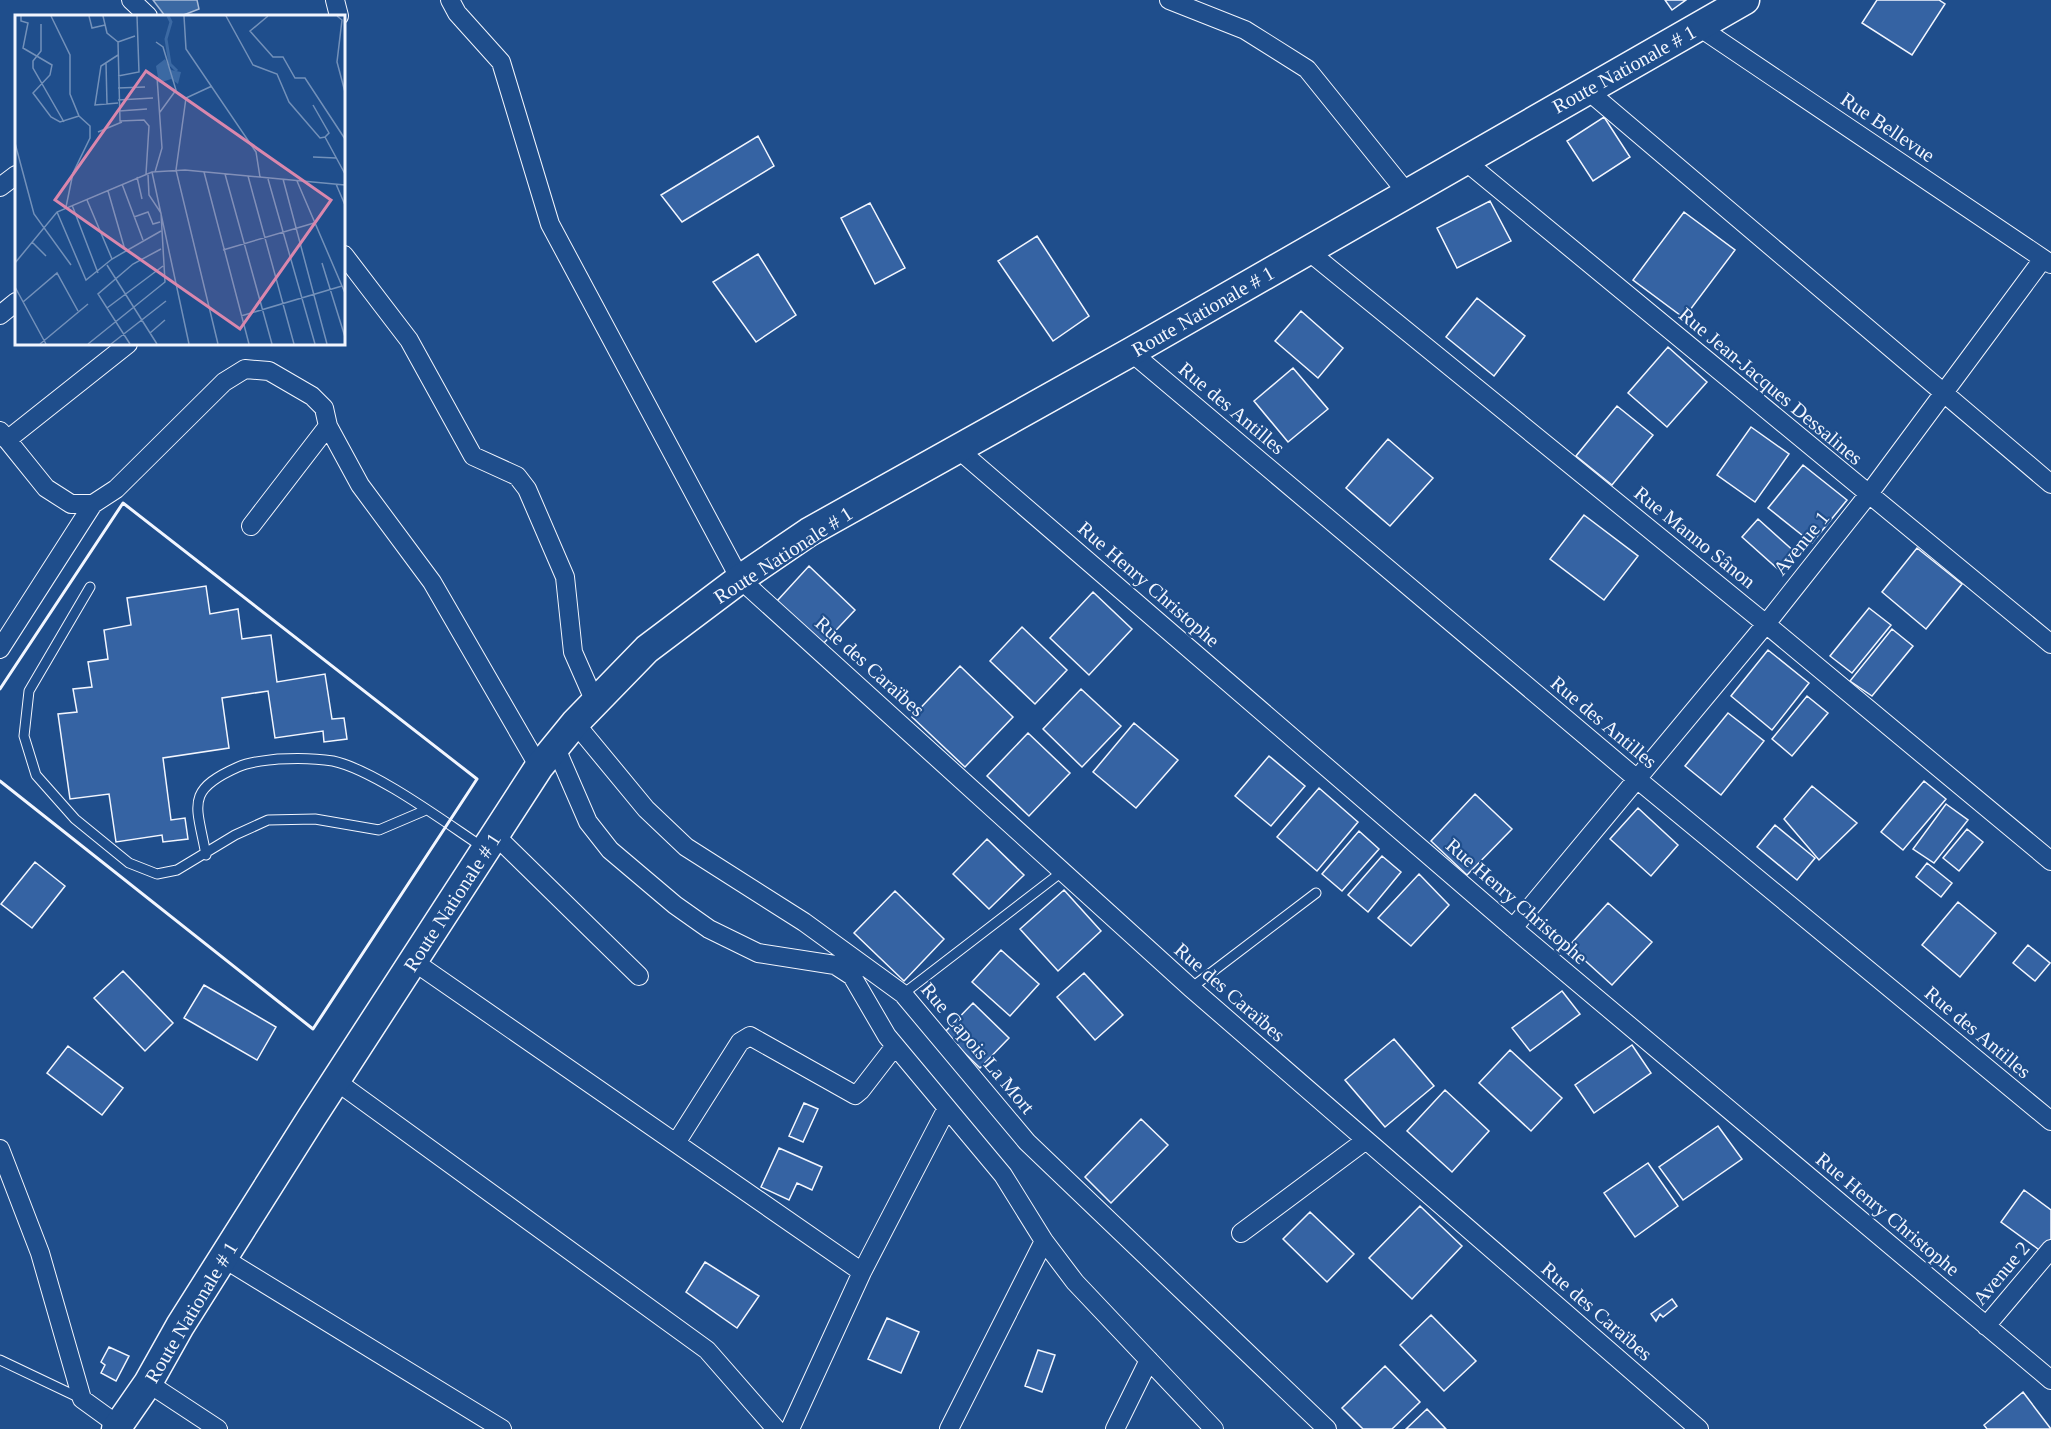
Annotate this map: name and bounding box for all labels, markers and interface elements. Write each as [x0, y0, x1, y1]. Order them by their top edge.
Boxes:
inset map [15, 15, 345, 345]
street label: Route Nationale # 1 [1548, 20, 1700, 118]
street label: Rue Bellevue [1837, 88, 1939, 166]
street label: Route Nationale # 1 [1128, 261, 1278, 361]
street label: Rue Jean-Jacques Dessalines [1674, 303, 1867, 470]
street label: Rue des Antilles [1175, 357, 1289, 459]
street label: Rue Manno Sânon [1630, 482, 1760, 592]
street label: Route Nationale # 1 [710, 502, 856, 608]
street label: Avenue 1 [1769, 507, 1833, 579]
street label: Rue Henry Christophe [1073, 517, 1224, 652]
street label: Rue des Caraïbes [811, 611, 929, 721]
street label: Rue des Antilles [1547, 671, 1661, 773]
street label: Route Nationale # 1 [399, 829, 505, 975]
street label: Rue Henry Christophe [1441, 834, 1592, 969]
street label: Rue des Caraïbes [1170, 938, 1290, 1046]
street label: Rue Capois La Mort [916, 978, 1039, 1119]
street label: Rue des Antilles [1921, 981, 2035, 1083]
street label: Rue Henry Christophe [1811, 1148, 1964, 1281]
street label: Avenue 2 [1968, 1237, 2034, 1309]
street label: Route Nationale # 1 [140, 1238, 242, 1386]
street label: Rue des Caraïbes [1537, 1257, 1657, 1365]

